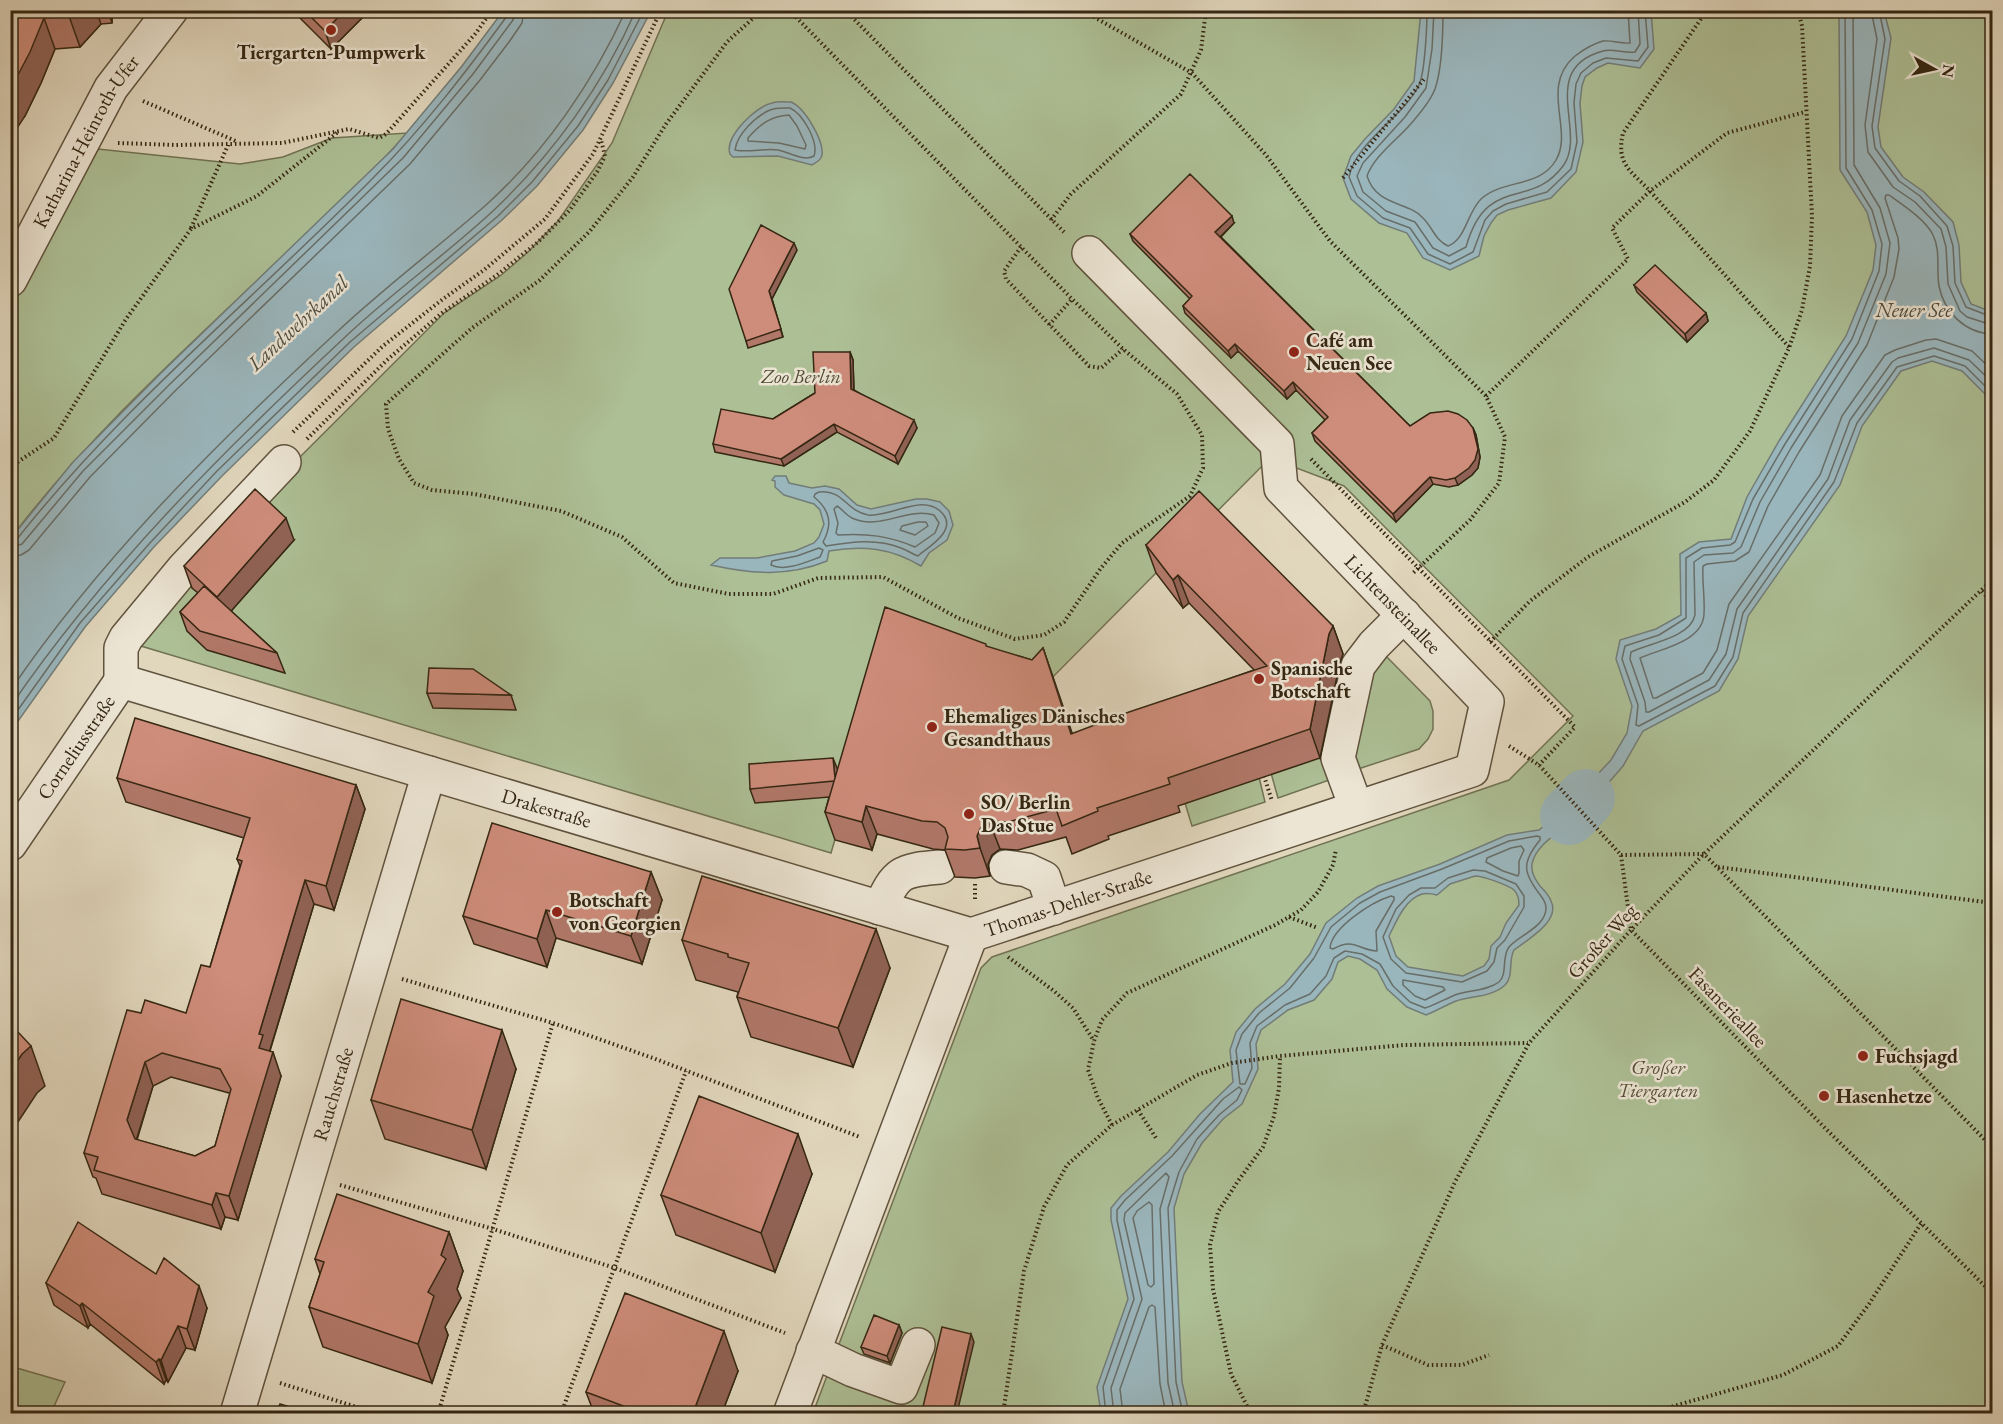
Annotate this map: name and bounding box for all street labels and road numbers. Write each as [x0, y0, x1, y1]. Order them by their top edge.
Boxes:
street label: Katharina-Heinroth-Ufer [27, 49, 145, 233]
street label: Lichtensteinallee [1339, 549, 1447, 659]
street label: Corneliusstraße [31, 690, 121, 805]
street label: Drakestraße [498, 782, 595, 834]
street label: Thomas-Dehler-Straße [981, 863, 1155, 943]
street label: Großer Weg [1561, 898, 1643, 984]
street label: Fasanerieallee [1683, 961, 1773, 1053]
street label: Rauchstraße [307, 1044, 359, 1144]

